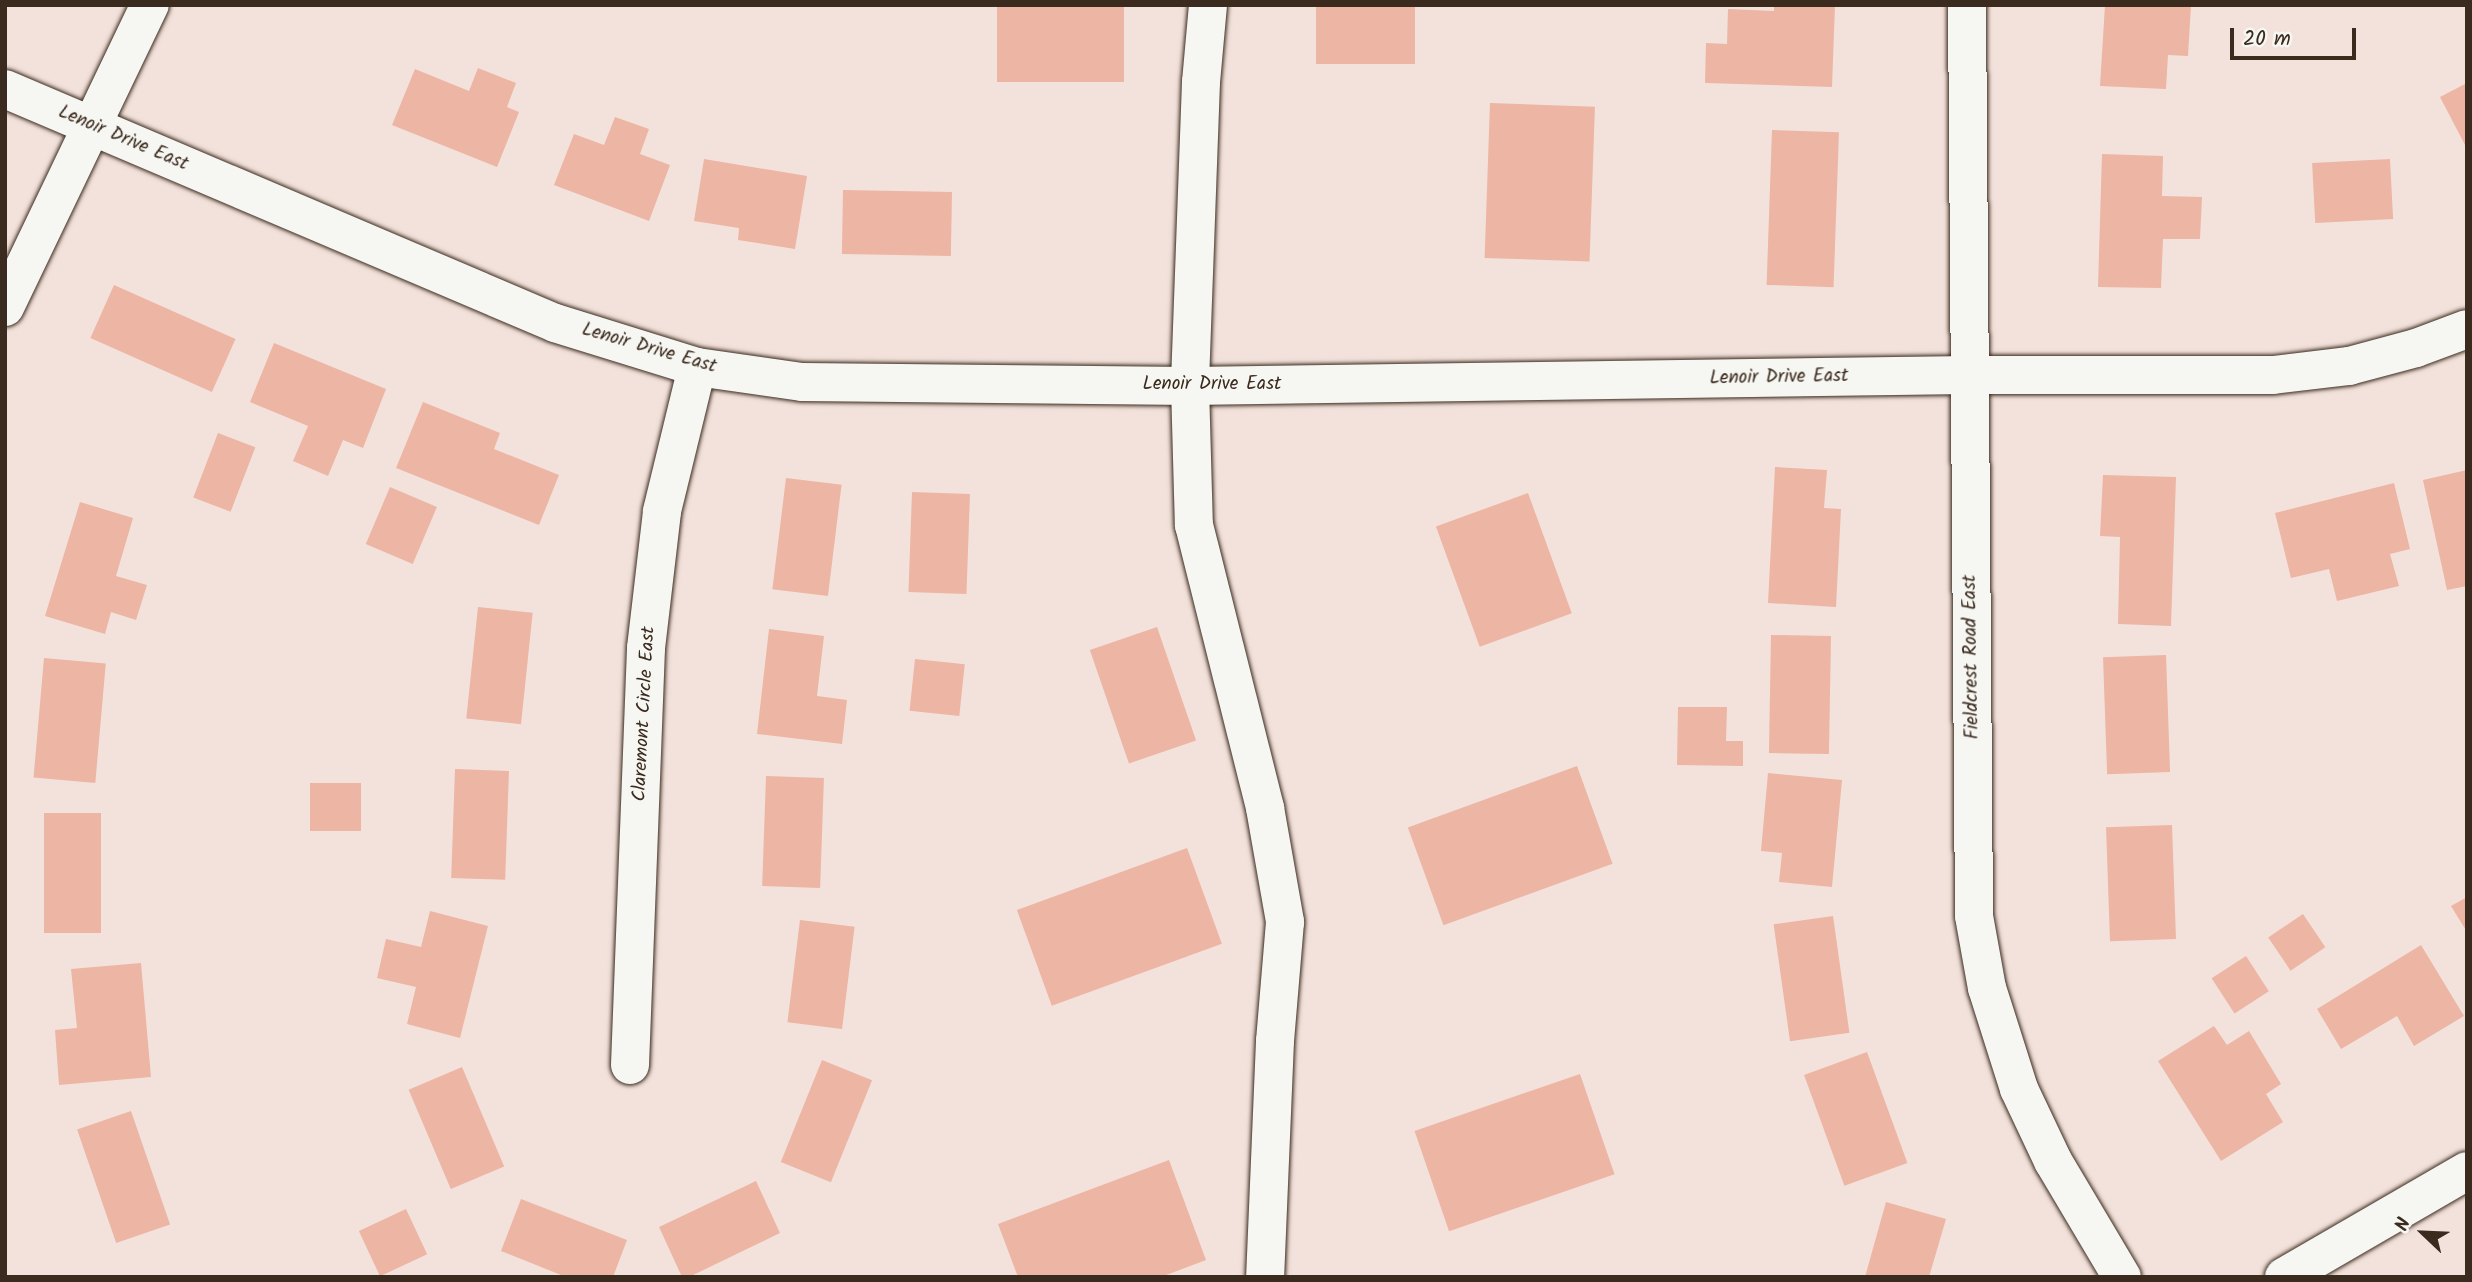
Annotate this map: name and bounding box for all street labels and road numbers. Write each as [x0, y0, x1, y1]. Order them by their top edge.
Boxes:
street label: Lenoir Drive East [55, 101, 191, 177]
street label: Lenoir Drive East [579, 319, 719, 379]
street label: Lenoir Drive East [1709, 365, 1849, 391]
street label: Lenoir Drive East [1143, 374, 1281, 396]
street label: Fieldcrest Road East [1959, 574, 1985, 740]
street label: Claremont Circle East [629, 626, 661, 802]

